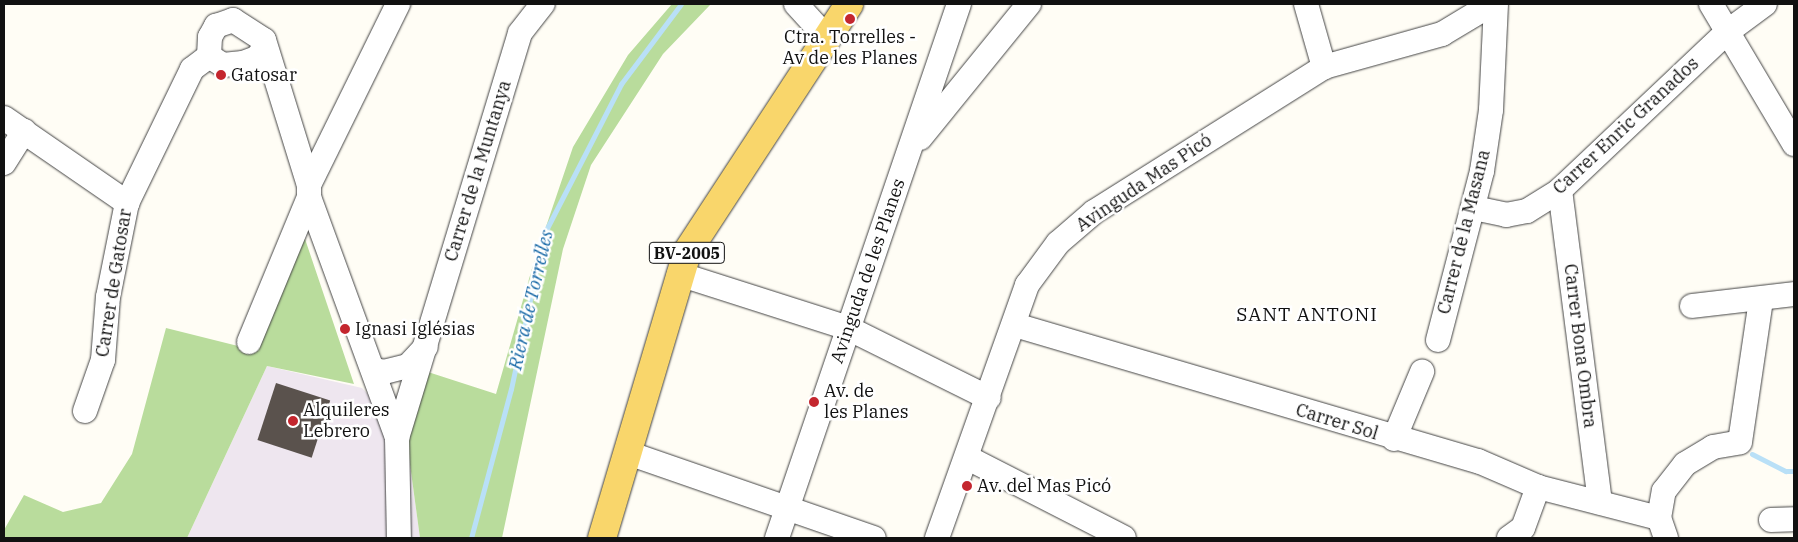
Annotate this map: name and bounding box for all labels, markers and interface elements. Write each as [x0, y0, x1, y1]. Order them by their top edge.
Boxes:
marker: Ctra. Torrelles - Av de les Planes [844, 13, 856, 25]
place label: Ctra. Torrelles - Av de les Planes [783, 27, 917, 70]
street label: Carrer Enric Granados [1549, 53, 1703, 199]
place label: Gatosar [231, 64, 297, 86]
marker: Gatosar [215, 69, 227, 81]
street label: Carrer de la Muntanya [440, 78, 516, 264]
street label: Avinguda Mas Picó [1072, 130, 1216, 236]
street label: Carrer de la Masana [1433, 148, 1495, 316]
street label: Avinguda de les Planes [826, 176, 910, 366]
street label: Carrer de Gatosar [92, 207, 136, 359]
water label: Riera de Torrelles [504, 228, 558, 372]
road number: BV-2005 [648, 240, 726, 266]
street label: Carrer Bona Ombra [1559, 263, 1601, 429]
district label: SANT ANTONI [1235, 304, 1379, 326]
place label: Ignasi Iglésias [355, 318, 475, 340]
marker: Ignasi Iglésias [339, 323, 351, 335]
place label: Av. de les Planes [824, 381, 908, 424]
marker: Av. de les Planes [808, 396, 820, 408]
street label: Carrer Sol [1293, 399, 1381, 445]
place label: Alquileres Lebrero [303, 400, 390, 442]
marker: Alquileres Lebrero [287, 415, 299, 427]
place label: Av. del Mas Picó [977, 475, 1111, 497]
marker: Av. del Mas Picó [961, 480, 973, 492]

